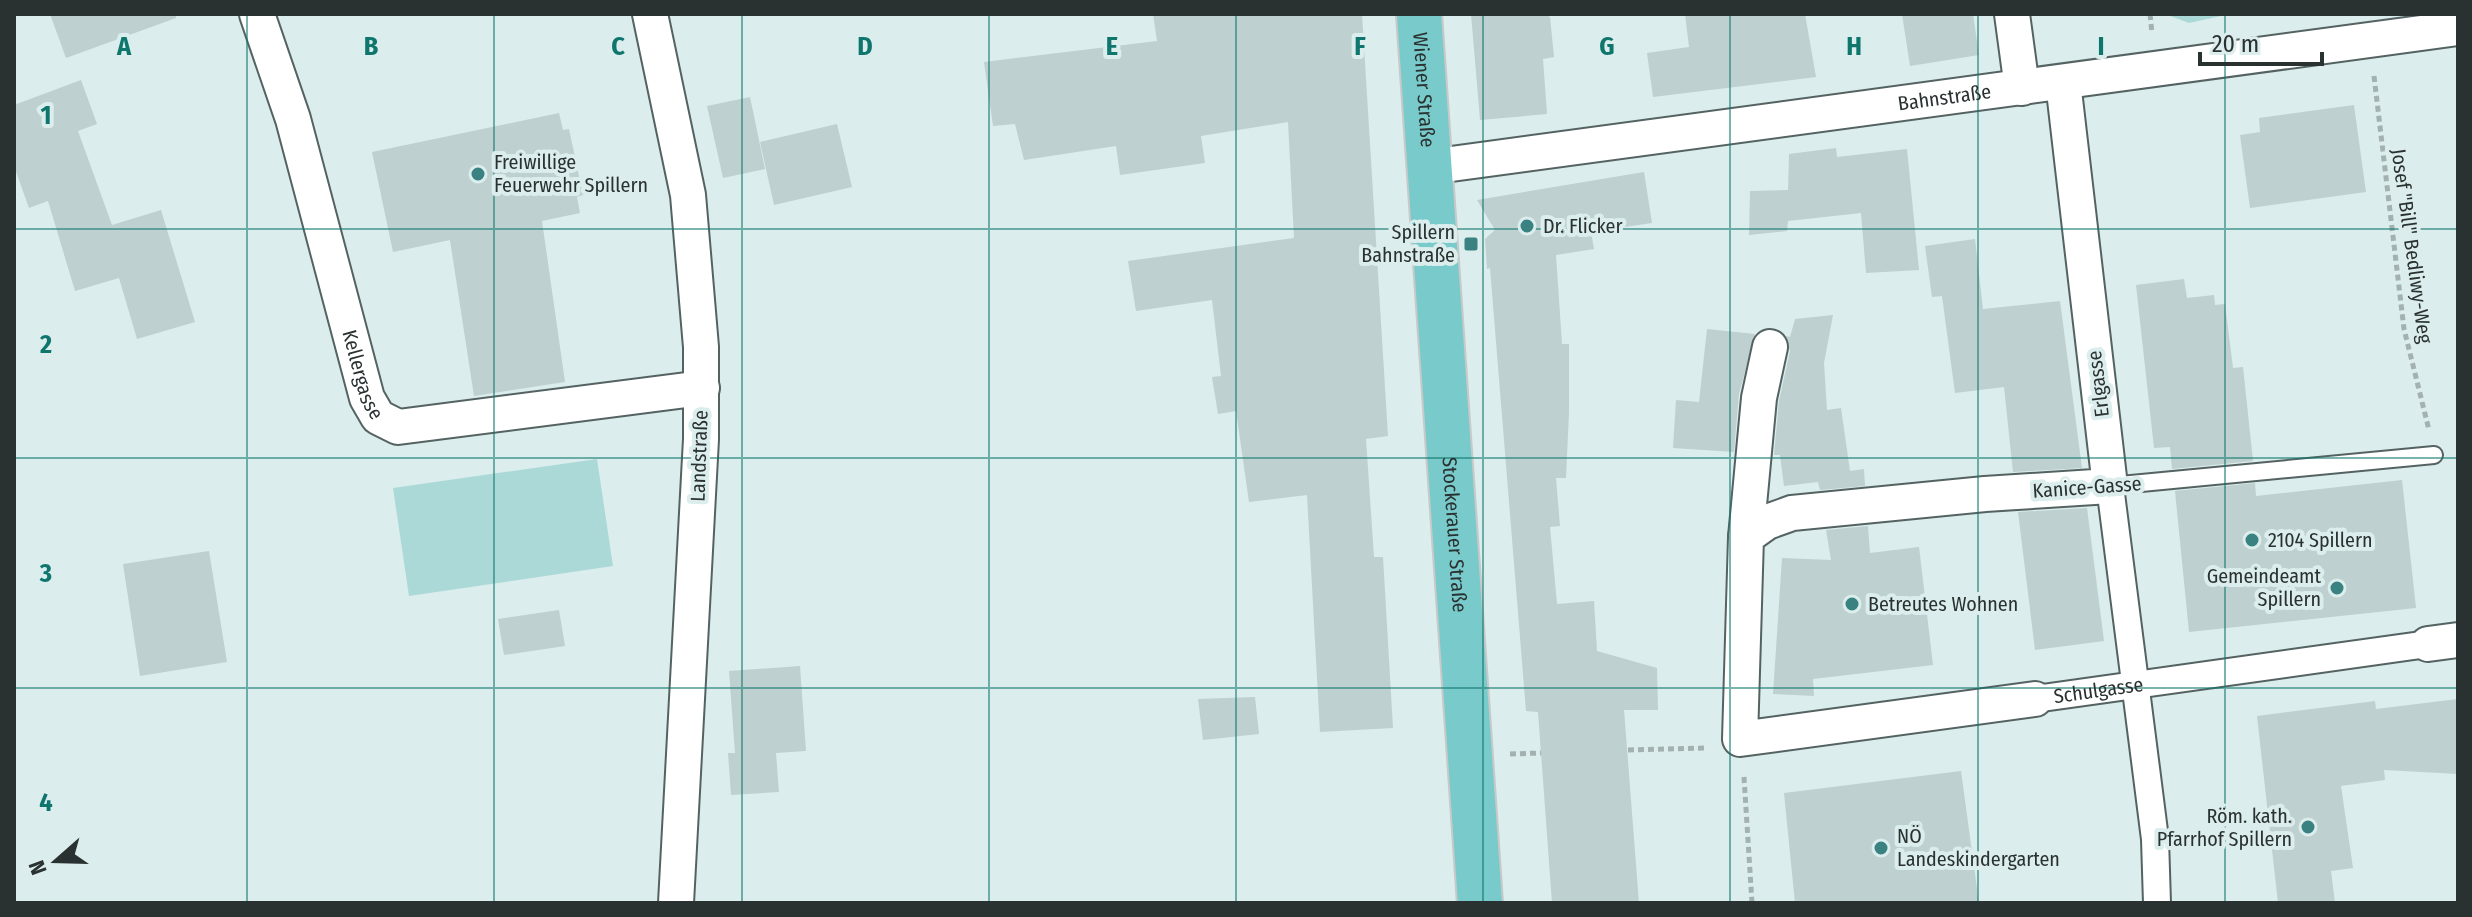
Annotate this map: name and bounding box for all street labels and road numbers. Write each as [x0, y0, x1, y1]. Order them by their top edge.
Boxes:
street label: Wiener Straße [1408, 31, 1440, 148]
street label: Bahnstraße [1896, 79, 1992, 116]
street label: Josef "Bill" Bedliwy-Weg [2386, 147, 2438, 346]
street label: Kellergasse [337, 327, 389, 424]
street label: Erlgasse [2082, 349, 2114, 419]
street label: Landstraße [685, 410, 713, 502]
street label: Stockerauer Straße [1437, 456, 1472, 613]
street label: Kanice-Gasse [2032, 471, 2142, 503]
street label: Schulgasse [2052, 672, 2145, 708]

